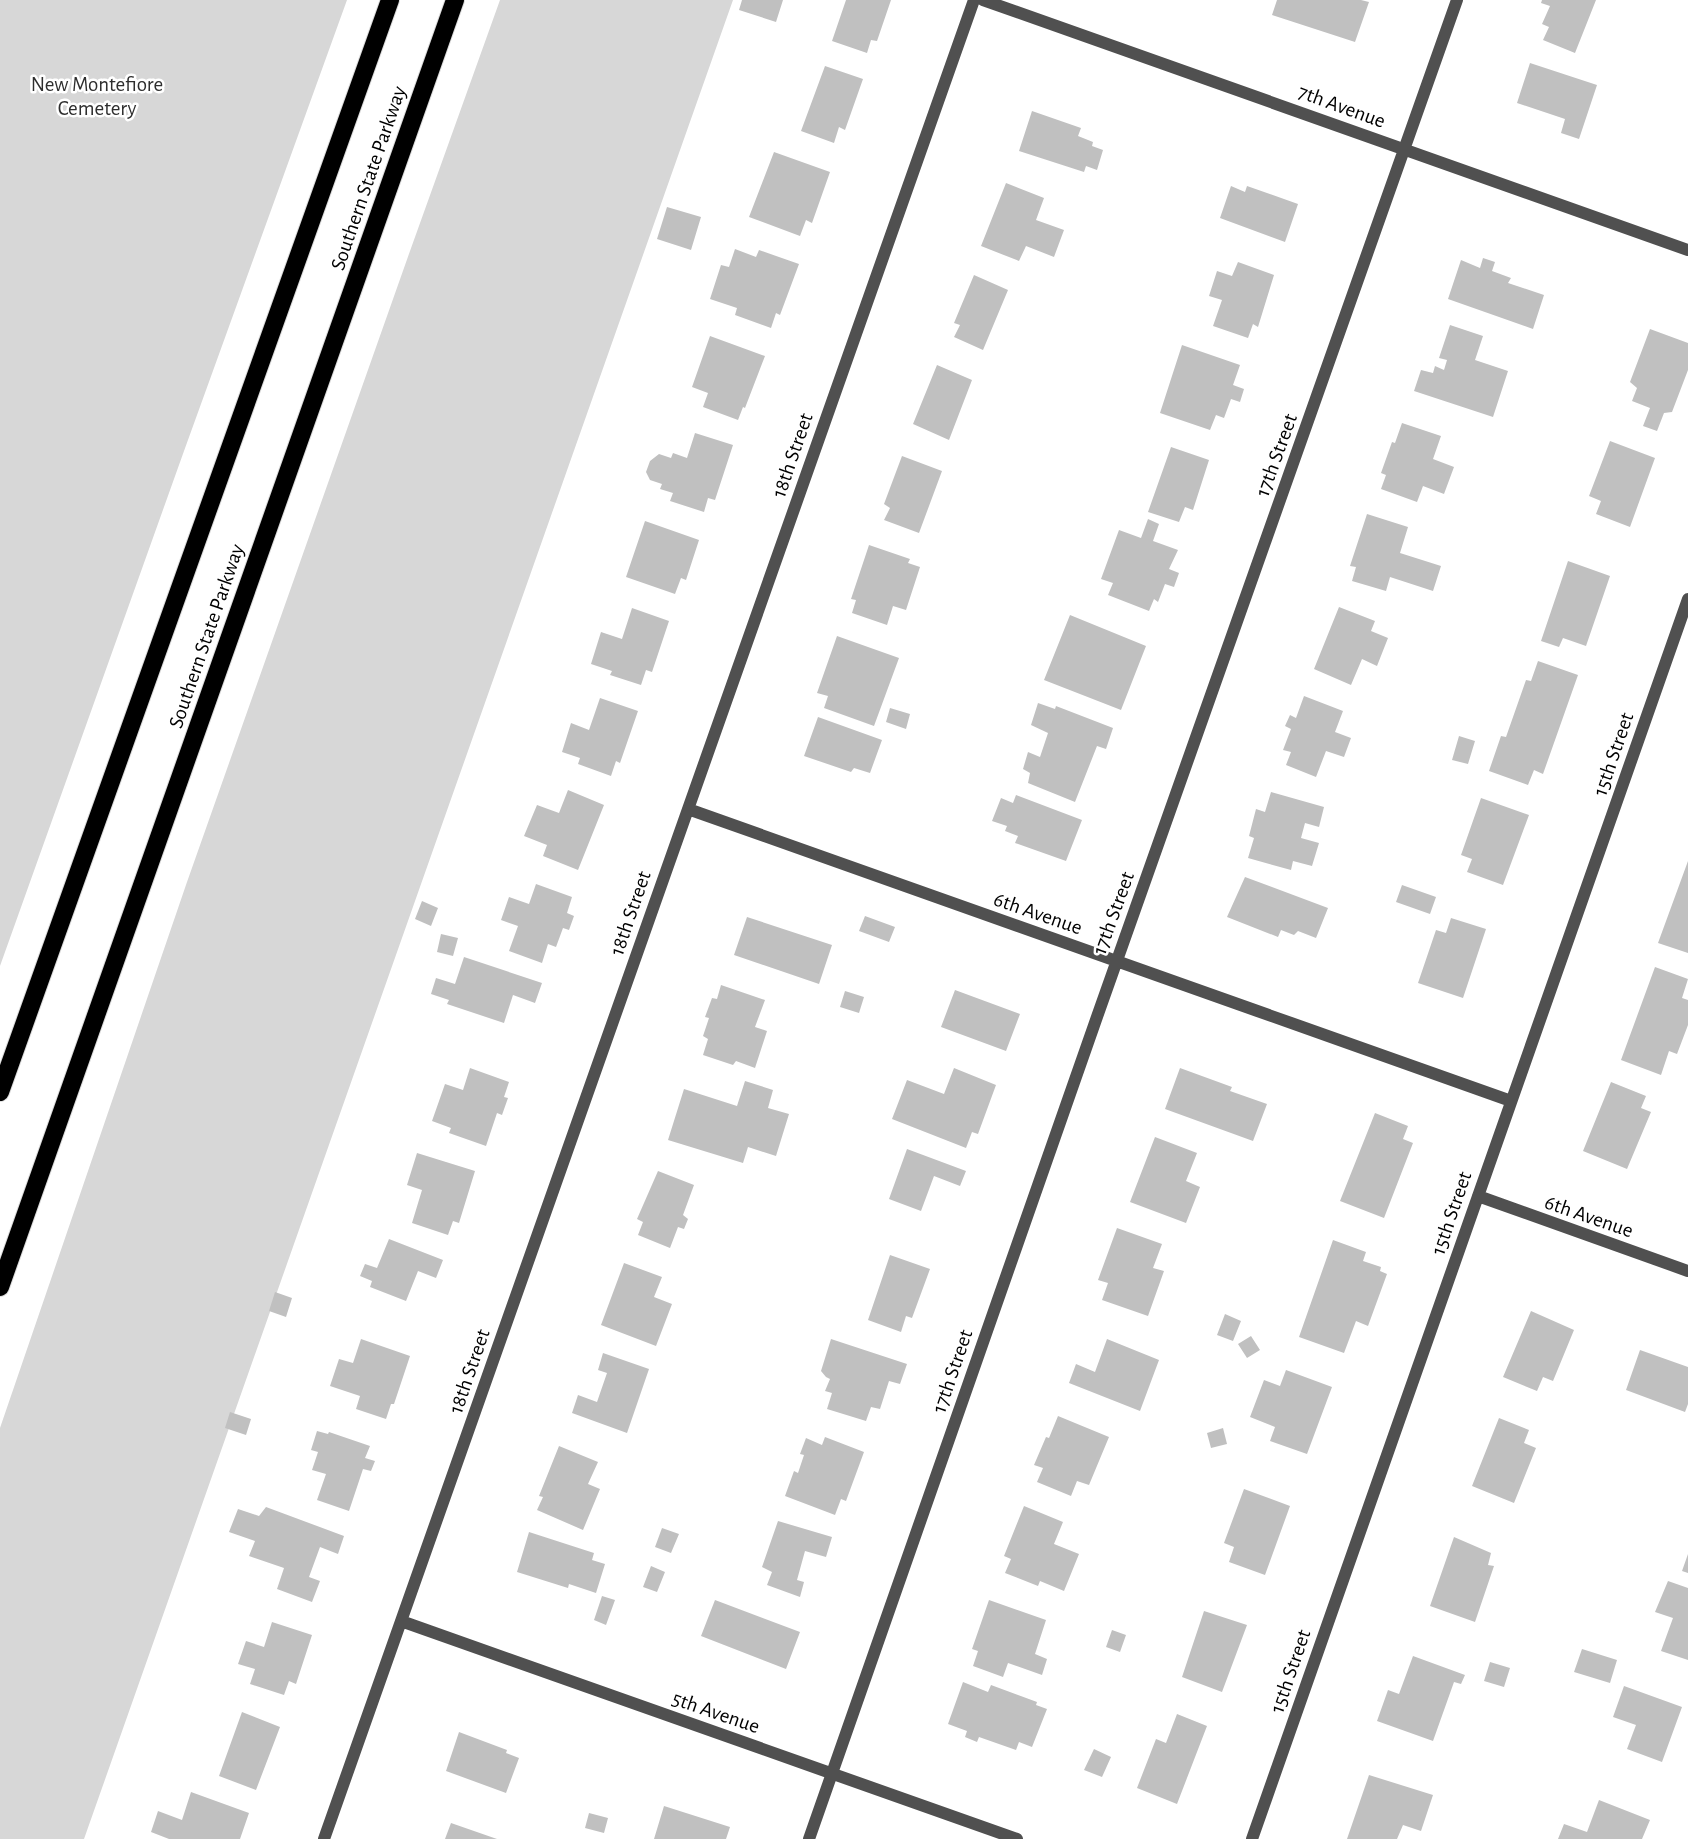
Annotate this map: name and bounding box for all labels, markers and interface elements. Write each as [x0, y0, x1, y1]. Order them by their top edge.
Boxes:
park label: New Montefiore Cemetery [31, 74, 163, 119]
street label: 7th Avenue [1295, 81, 1388, 132]
street label: Southern State Parkway [327, 83, 410, 273]
street label: 18th Street [768, 410, 817, 500]
street label: 17th Street [1252, 411, 1301, 499]
street label: Southern State Parkway [165, 541, 248, 731]
street label: 15th Street [1589, 710, 1638, 798]
street label: 18th Street [606, 868, 655, 958]
street label: 17th Street [1089, 869, 1138, 957]
street label: 6th Avenue [991, 889, 1085, 938]
street label: 15th Street [1427, 1169, 1476, 1257]
street label: 6th Avenue [1542, 1192, 1636, 1241]
street label: 18th Street [445, 1326, 494, 1416]
street label: 17th Street [928, 1327, 977, 1415]
street label: 15th Street [1266, 1627, 1315, 1715]
street label: 5th Avenue [669, 1688, 762, 1737]

